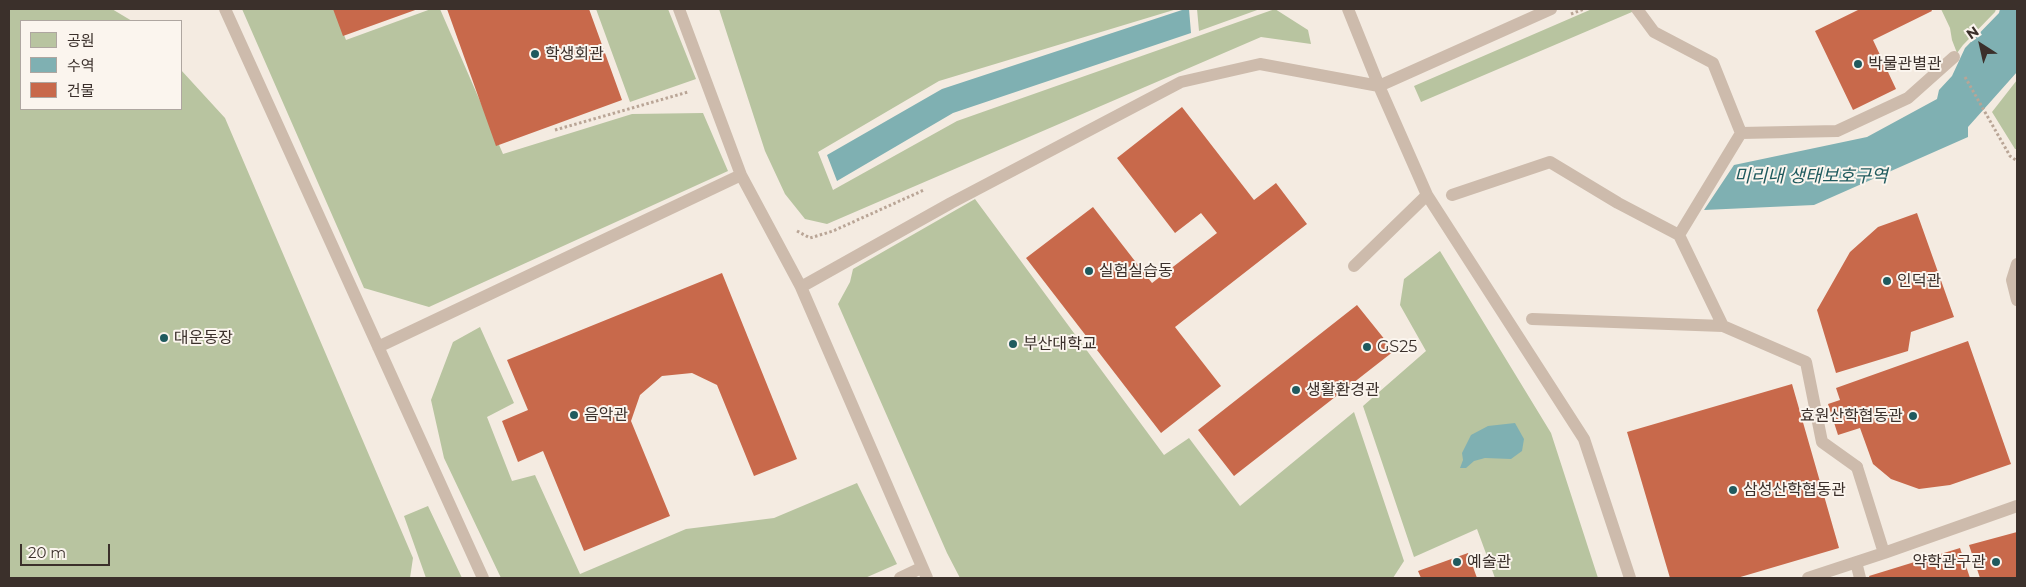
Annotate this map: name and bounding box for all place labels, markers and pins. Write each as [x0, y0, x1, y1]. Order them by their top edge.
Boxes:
place label: 학생회관 [545, 44, 604, 64]
marker: 학생회관 [529, 48, 541, 60]
place label: 박물관별관 [1868, 54, 1942, 74]
marker: 박물관별관 [1852, 58, 1864, 70]
place label: 실험실습동 [1099, 261, 1173, 281]
marker: 실험실습동 [1083, 265, 1095, 277]
place label: 인덕관 [1897, 271, 1941, 291]
marker: 인덕관 [1881, 275, 1893, 287]
place label: 대운동장 [174, 328, 233, 348]
marker: 대운동장 [158, 332, 170, 344]
place label: 부산대학교 [1023, 334, 1097, 354]
place label: GS25 [1377, 337, 1417, 357]
marker: 부산대학교 [1007, 338, 1019, 350]
marker: GS25 [1361, 341, 1373, 353]
place label: 생활환경관 [1306, 380, 1380, 400]
marker: 생활환경관 [1290, 384, 1302, 396]
place label: 음악관 [584, 405, 628, 425]
place label: 효원산학협동관 [1800, 406, 1903, 426]
marker: 음악관 [568, 409, 580, 421]
marker: 효원산학협동관 [1907, 410, 1919, 422]
place label: 삼성산학협동관 [1743, 480, 1846, 500]
marker: 삼성산학협동관 [1727, 484, 1739, 496]
place label: 예술관 [1467, 552, 1511, 572]
place label: 약학관구관 [1912, 552, 1986, 572]
marker: 예술관 [1451, 556, 1463, 568]
marker: 약학관구관 [1990, 556, 2002, 568]

